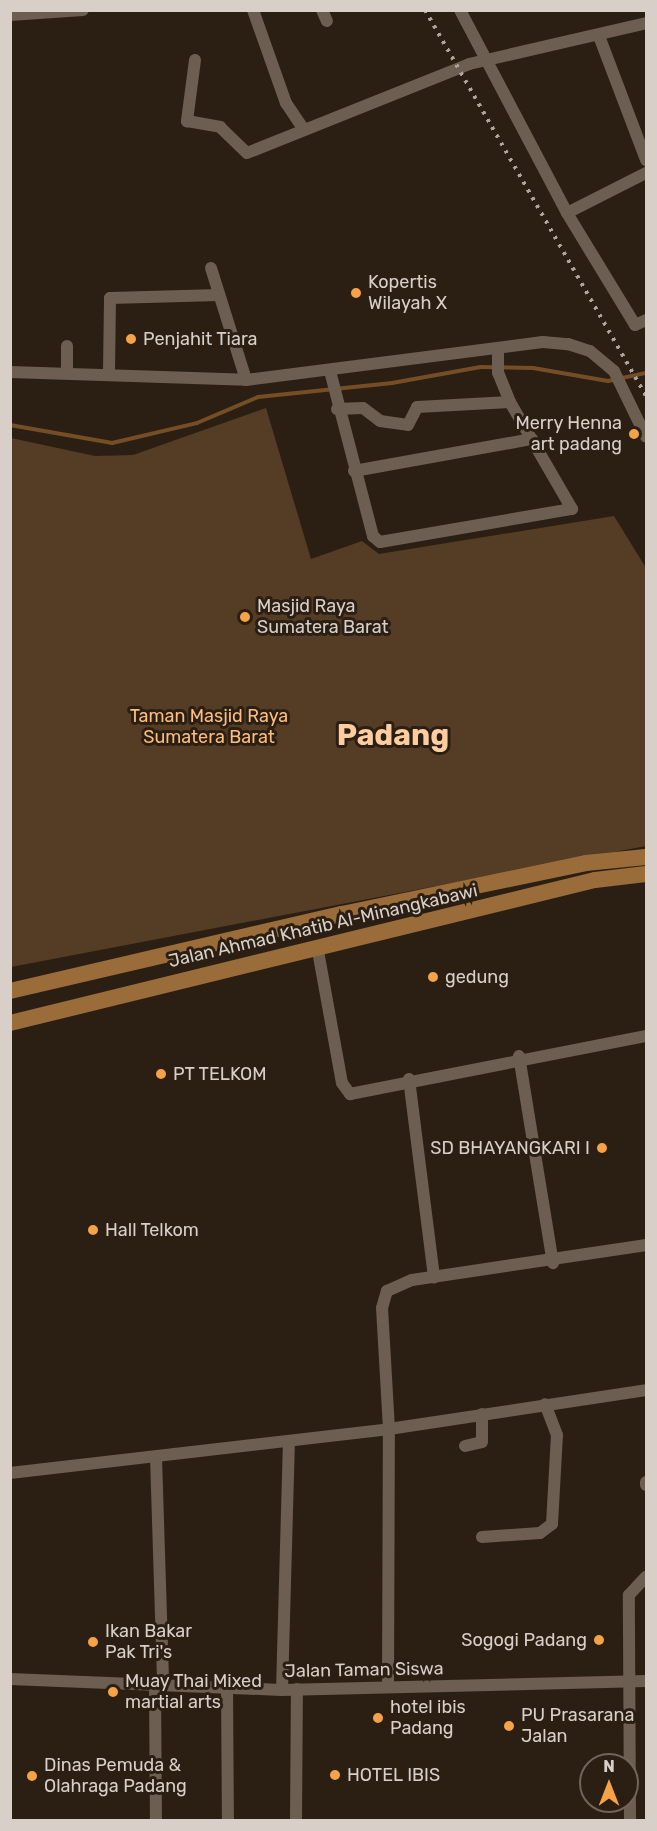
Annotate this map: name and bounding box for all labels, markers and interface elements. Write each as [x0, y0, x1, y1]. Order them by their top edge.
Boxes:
place label: Kopertis Wilayah X [368, 272, 447, 314]
marker: Kopertis Wilayah X [349, 286, 363, 300]
place label: Penjahit Tiara [143, 328, 258, 350]
marker: Penjahit Tiara [124, 332, 138, 346]
place label: Merry Henna art padang [515, 413, 622, 456]
marker: Merry Henna art padang [627, 427, 641, 441]
place label: Masjid Raya Sumatera Barat [257, 596, 389, 638]
marker: Masjid Raya Sumatera Barat [238, 610, 252, 624]
park label: Taman Masjid Raya Sumatera Barat [130, 706, 288, 748]
district label: Padang [337, 717, 449, 753]
street label: Jalan Ahmad Khatib Al-Minangkabawi [166, 880, 480, 972]
place label: gedung [445, 966, 509, 988]
marker: gedung [426, 970, 440, 984]
place label: PT TELKOM [173, 1063, 267, 1085]
marker: PT TELKOM [154, 1067, 168, 1081]
place label: SD BHAYANGKARI I [430, 1137, 590, 1159]
marker: SD BHAYANGKARI I [595, 1141, 609, 1155]
place label: Hall Telkom [105, 1219, 199, 1241]
marker: Hall Telkom [86, 1223, 100, 1237]
place label: Ikan Bakar Pak Tri's [105, 1621, 192, 1664]
place label: Sogogi Padang [461, 1629, 587, 1651]
marker: Sogogi Padang [592, 1633, 606, 1647]
marker: Ikan Bakar Pak Tri's [86, 1635, 100, 1649]
street label: Jalan Taman Siswa [284, 1658, 444, 1682]
place label: Muay Thai Mixed martial arts [125, 1671, 263, 1714]
marker: Muay Thai Mixed martial arts [106, 1685, 120, 1699]
place label: hotel ibis Padang [390, 1697, 466, 1740]
place label: PU Prasarana Jalan [521, 1705, 634, 1748]
marker: hotel ibis Padang [371, 1711, 385, 1725]
marker: PU Prasarana Jalan [502, 1719, 516, 1733]
north arrow [579, 1753, 639, 1813]
place label: Dinas Pemuda & Olahraga Padang [44, 1755, 187, 1798]
text: N [603, 1757, 615, 1776]
place label: HOTEL IBIS [347, 1764, 441, 1786]
marker: HOTEL IBIS [328, 1768, 342, 1782]
marker: Dinas Pemuda & Olahraga Padang [25, 1769, 39, 1783]

